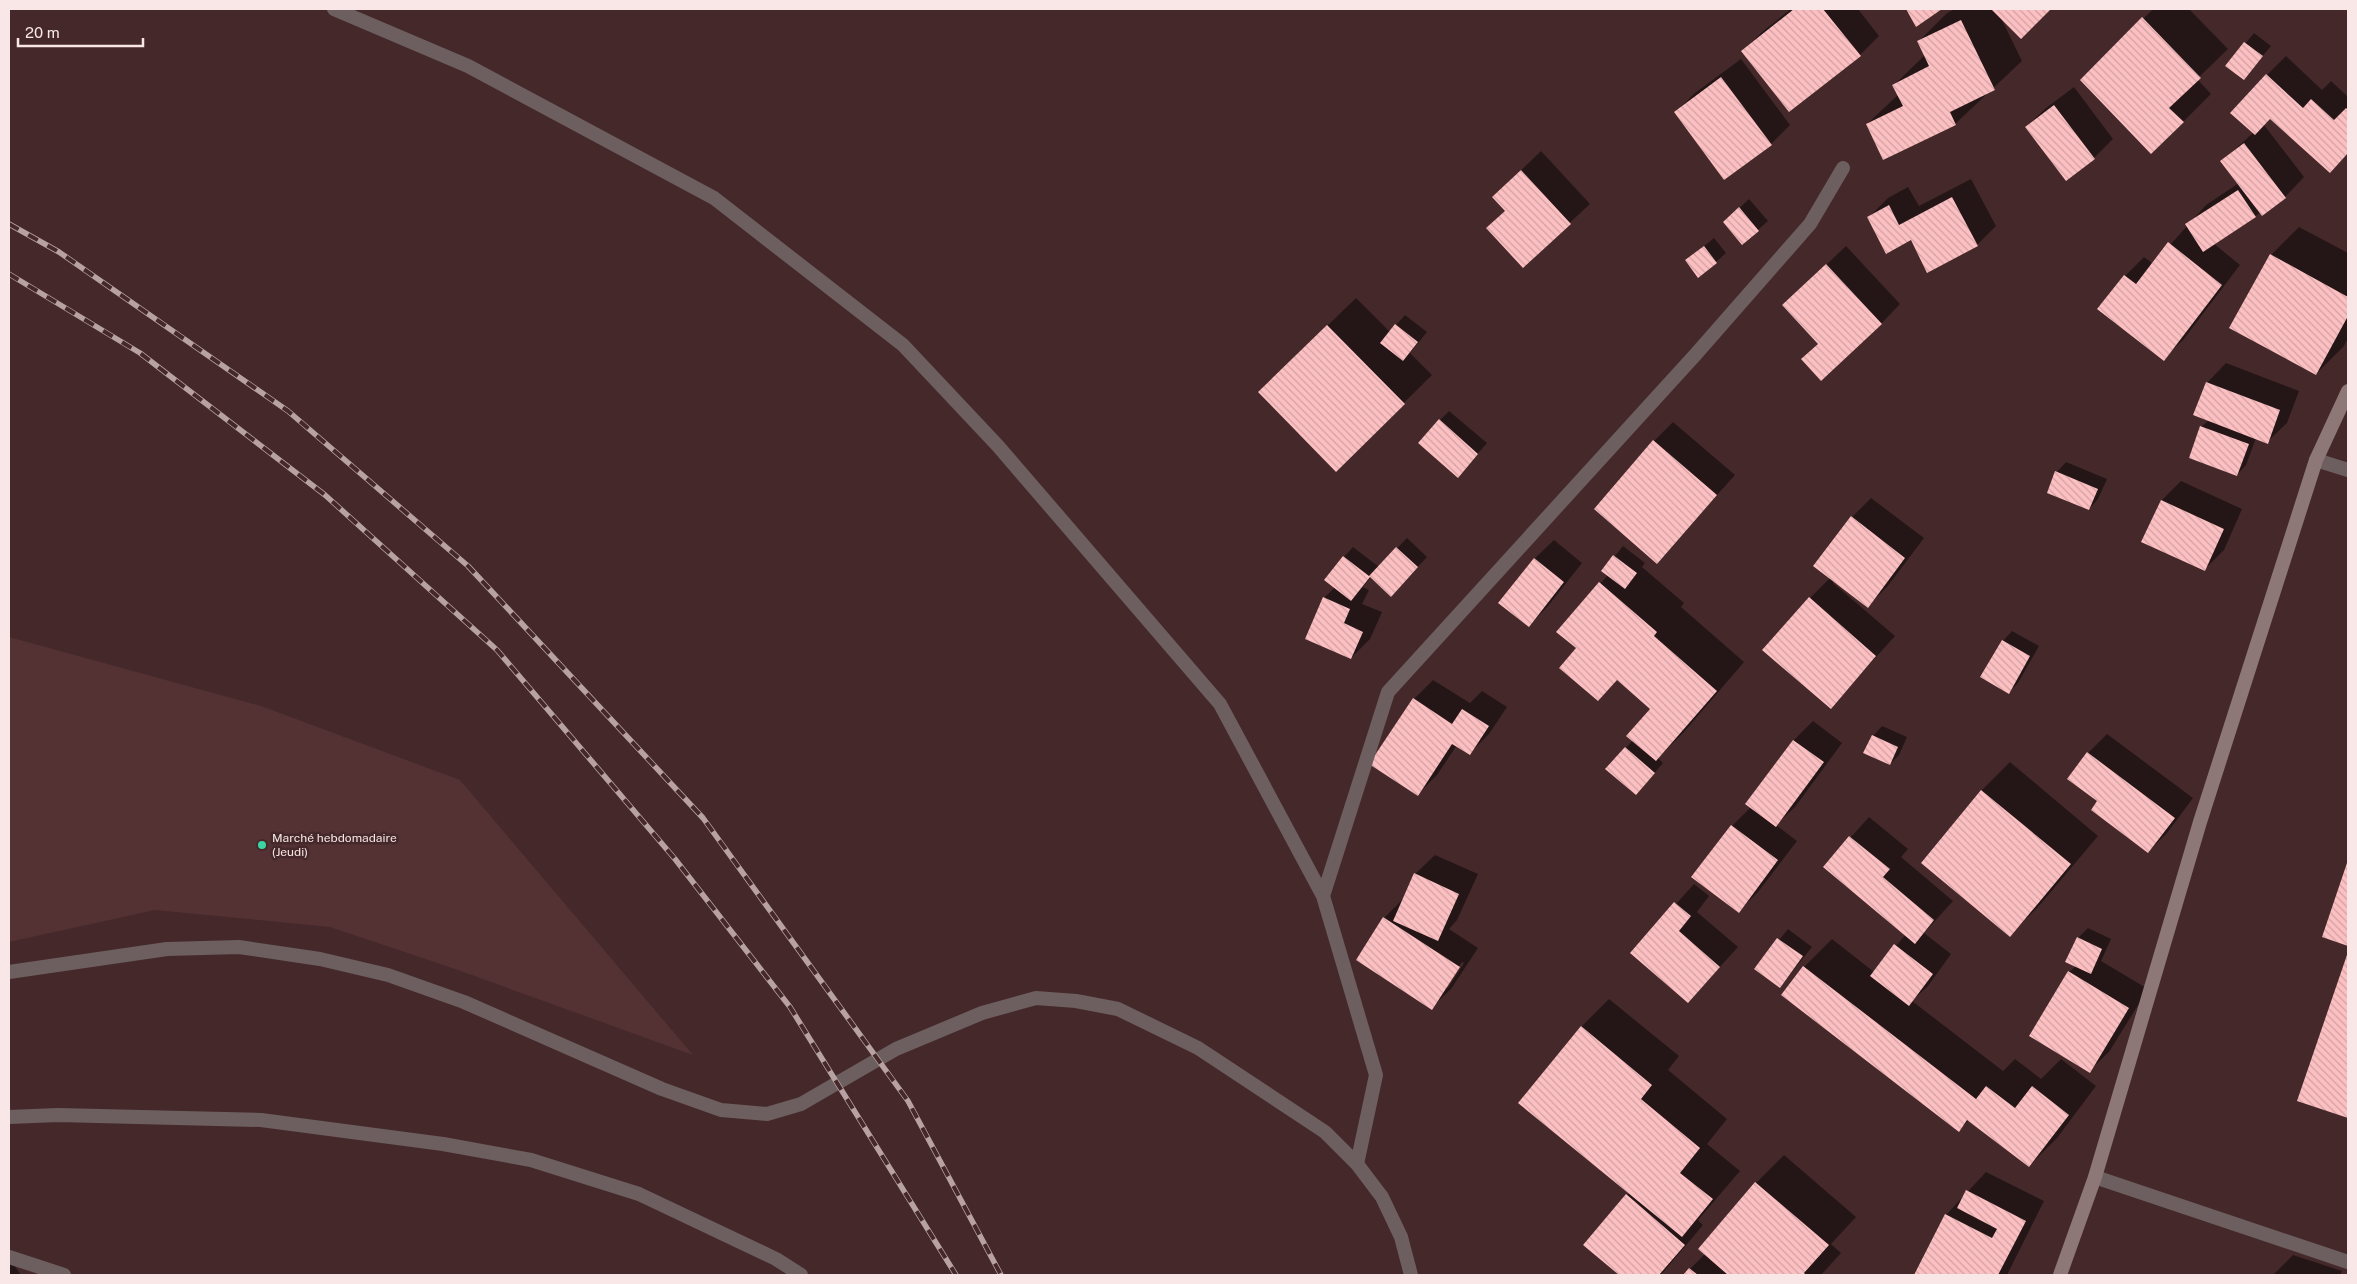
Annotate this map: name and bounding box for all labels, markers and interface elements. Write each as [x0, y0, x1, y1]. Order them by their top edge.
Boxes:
scale bar [18, 15, 142, 47]
text: 20 m [25, 24, 60, 41]
place label: Marché hebdomadaire (Jeudi) [272, 831, 397, 859]
marker: Marché hebdomadaire (Jeudi) [256, 839, 268, 851]

